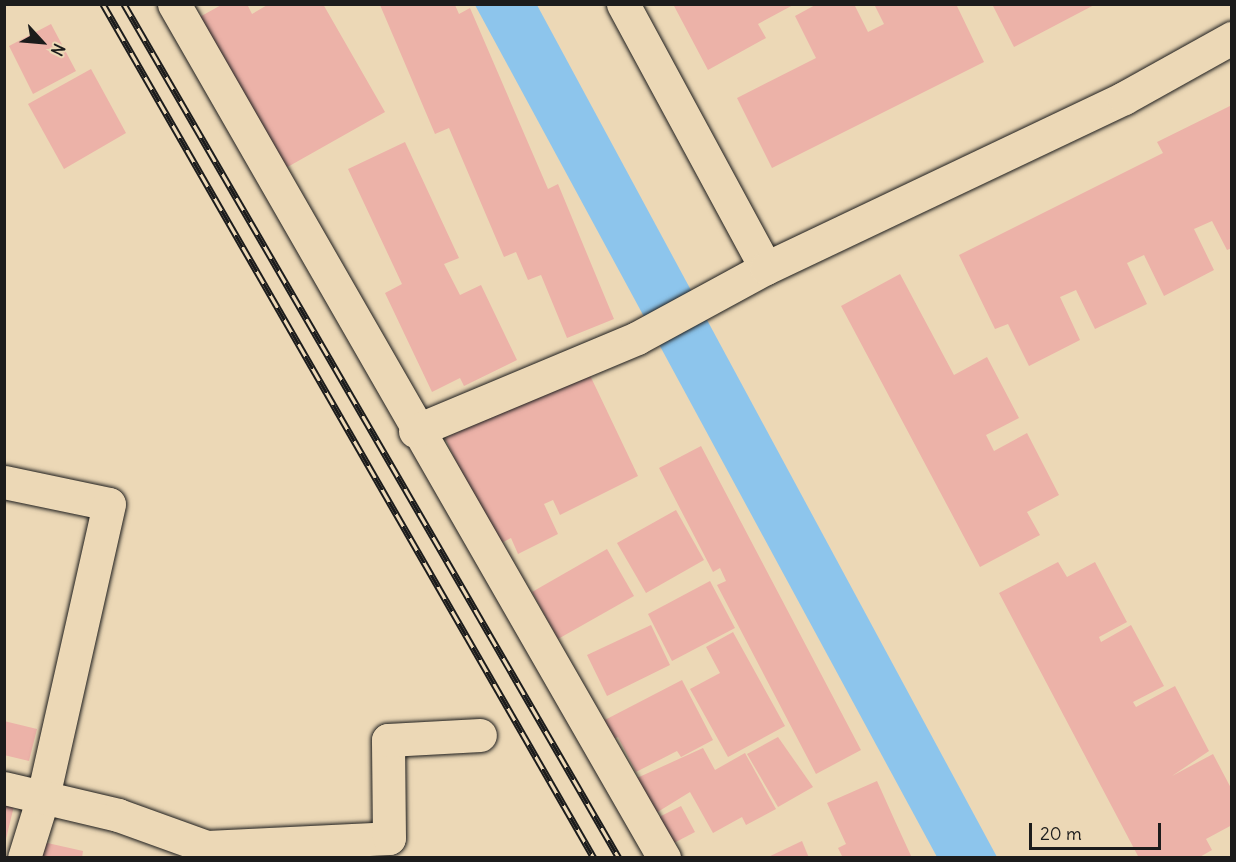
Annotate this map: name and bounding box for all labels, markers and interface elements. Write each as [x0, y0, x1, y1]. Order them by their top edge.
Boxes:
north arrow [12, 12, 72, 72]
text: N [47, 41, 70, 59]
scale bar [1032, 811, 1164, 849]
text: 20 m [1040, 822, 1082, 845]

